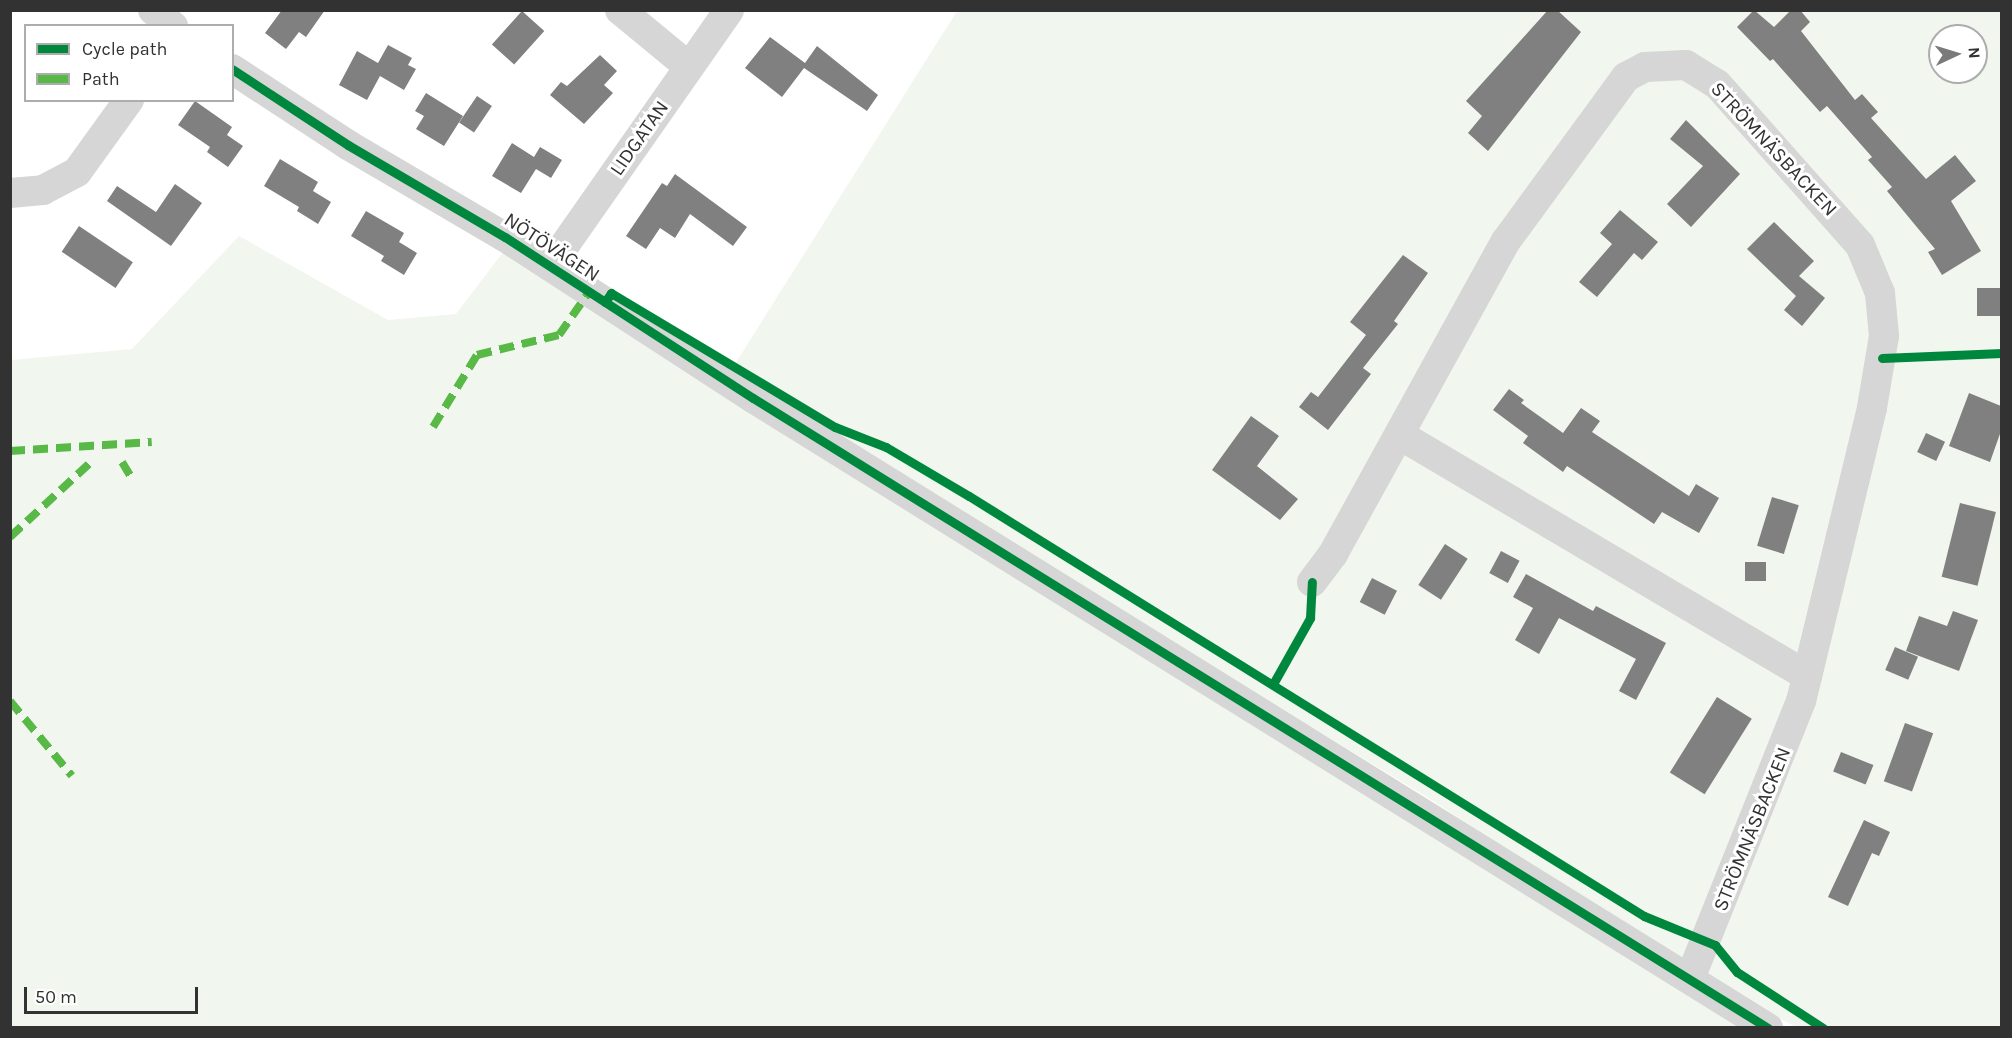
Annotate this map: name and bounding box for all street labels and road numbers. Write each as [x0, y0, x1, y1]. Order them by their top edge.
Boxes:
street label: STRÖMNÄSBACKEN [1706, 77, 1842, 221]
street label: LIDGATAN [604, 96, 674, 180]
street label: NÖTÖVÄGEN [500, 207, 604, 287]
street label: STRÖMNÄSBACKEN [1708, 744, 1796, 914]

